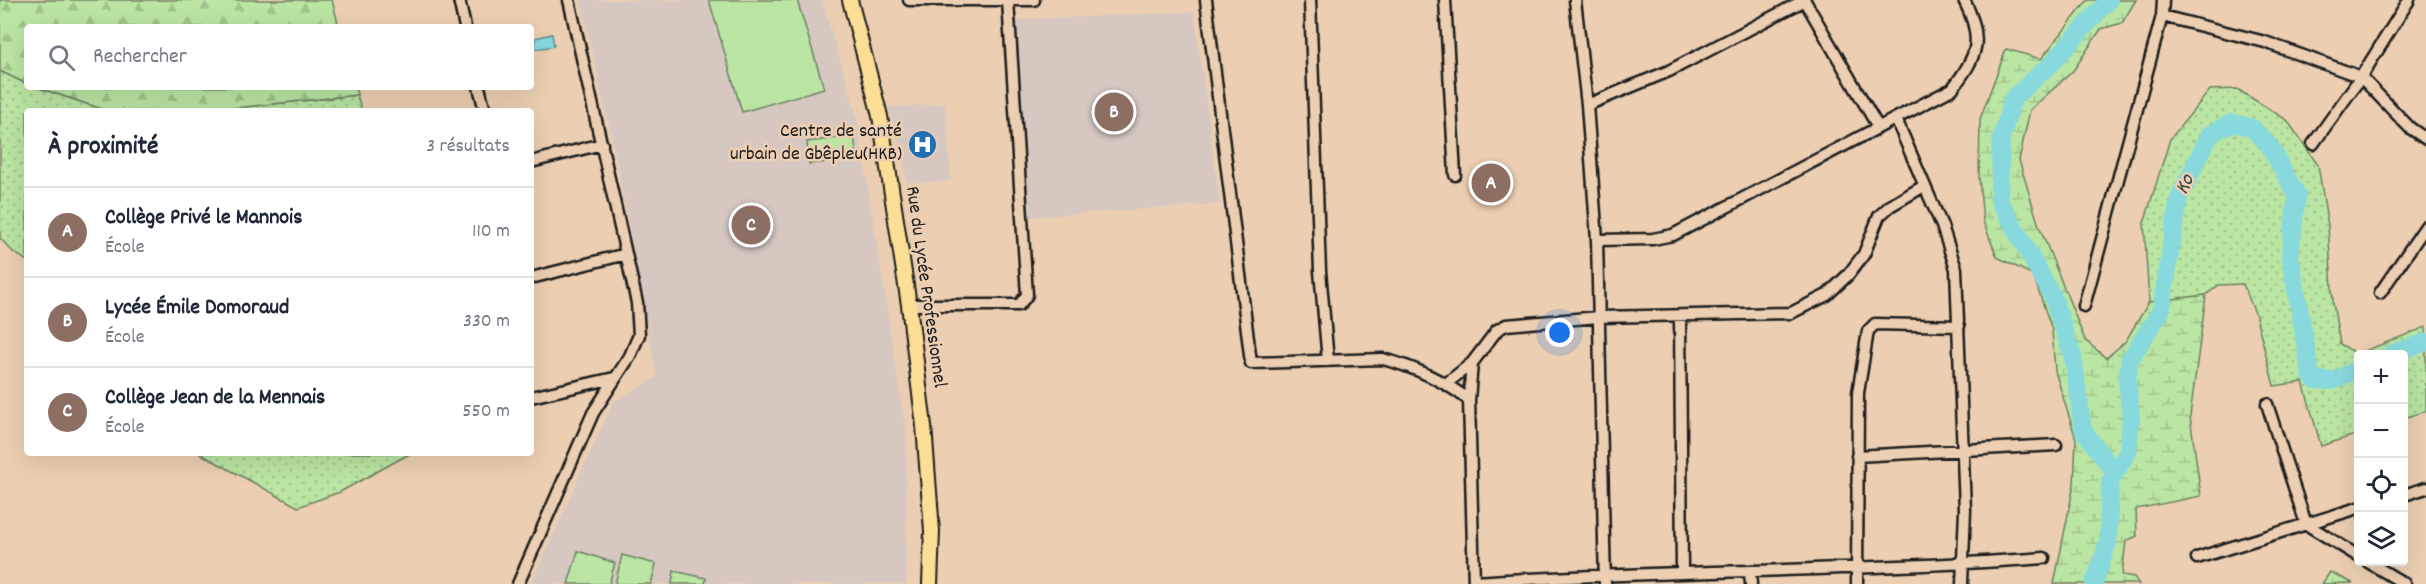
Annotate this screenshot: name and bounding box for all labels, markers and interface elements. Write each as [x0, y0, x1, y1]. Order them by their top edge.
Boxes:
search box [24, 24, 534, 90]
icon: search [45, 41, 78, 74]
text: Rechercher [93, 42, 187, 73]
pin: B [1094, 90, 1134, 134]
place label: Centre de santé urbain de Gbêpleu(HKB) [730, 118, 902, 169]
hospital icon: Centre de santé urbain de Gbêpleu(HKB) [907, 128, 939, 160]
text: À proximité [48, 129, 158, 166]
text: 3 résultats [426, 133, 510, 161]
pin: A [1472, 160, 1510, 206]
water label: Ko [2168, 169, 2204, 200]
street label: Rue du Lycée Professionnel [897, 184, 953, 390]
pin: C [732, 202, 771, 248]
text: Collège Privé le Mannois [105, 203, 302, 234]
text: A [62, 218, 73, 246]
text: 110 m [472, 218, 510, 246]
text: École [105, 234, 145, 262]
text: Lycée Émile Domoraud [105, 293, 289, 324]
text: B [63, 308, 72, 336]
text: 330 m [463, 308, 510, 336]
your location [1545, 318, 1574, 347]
text: École [105, 324, 145, 352]
map controls [2354, 350, 2408, 566]
button: + [2354, 350, 2408, 404]
text: Collège Jean de la Mennais [105, 383, 325, 414]
text: C [63, 398, 72, 426]
text: 550 m [462, 398, 510, 426]
button: − [2354, 404, 2408, 458]
text: École [105, 414, 145, 442]
button: locate [2354, 458, 2408, 512]
button: layers [2354, 512, 2408, 566]

